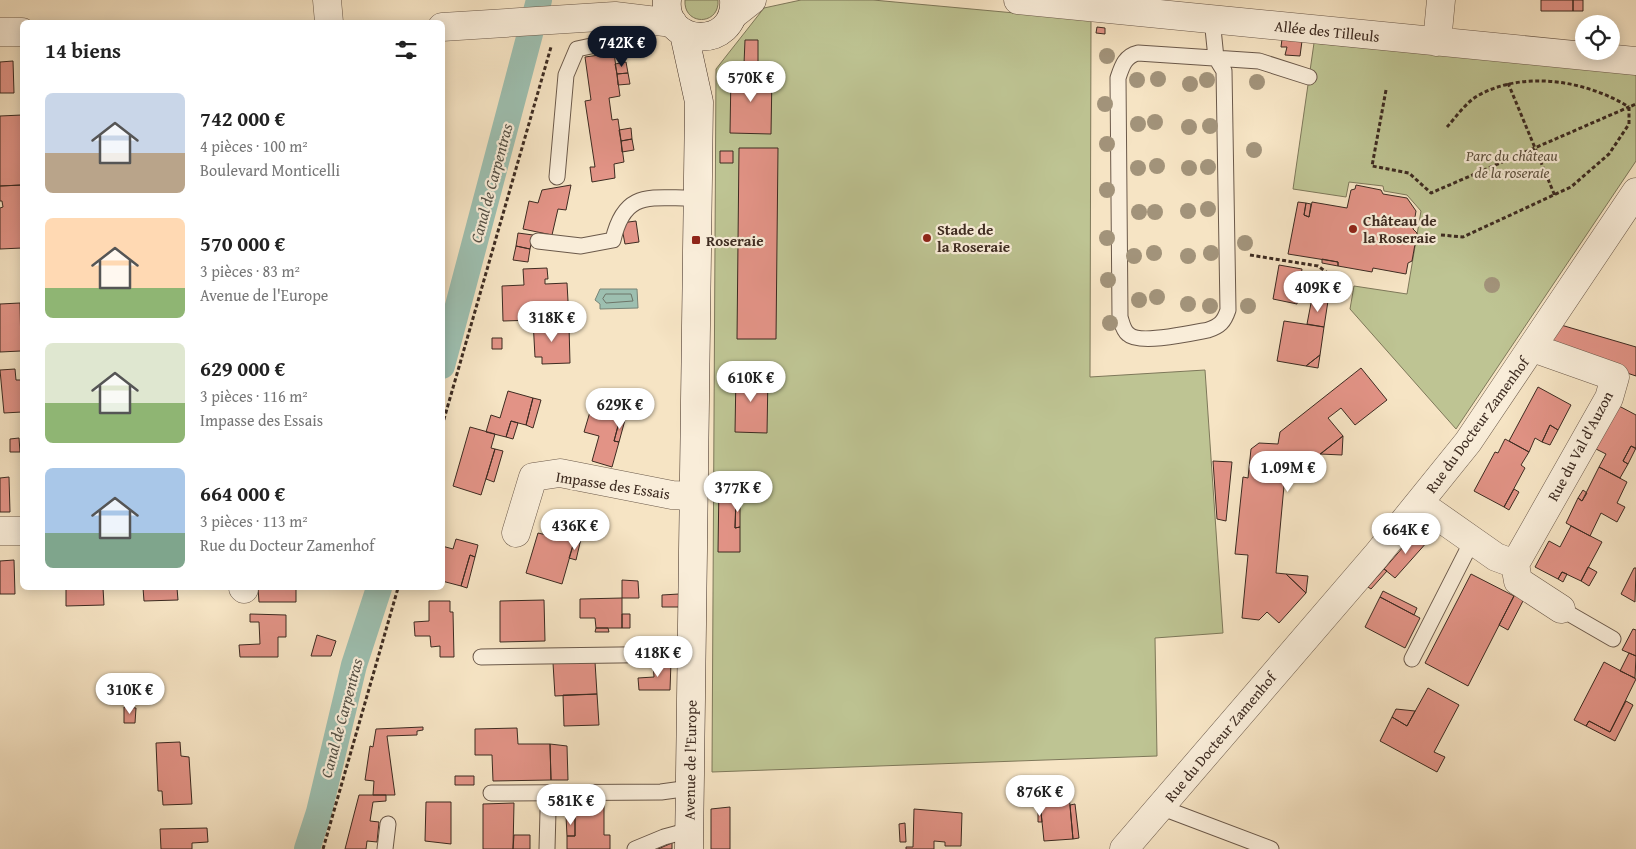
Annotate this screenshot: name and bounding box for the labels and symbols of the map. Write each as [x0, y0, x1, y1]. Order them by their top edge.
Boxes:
street label: Allée des Tilleuls [1273, 15, 1381, 47]
pin: 742K € [581, 26, 663, 68]
pin: 570K € [710, 61, 792, 103]
water label: Canal de Carpentras [464, 121, 518, 245]
park label: Parc du château de la roseraie [1465, 145, 1558, 183]
place label: Château de la Roseraie [1363, 210, 1437, 248]
place label: Stade de la Roseraie [937, 219, 1010, 257]
marker: Château de la Roseraie [1347, 223, 1359, 235]
place label: Roseraie [706, 230, 764, 251]
marker: Stade de la Roseraie [921, 232, 933, 244]
marker: Roseraie [690, 234, 702, 246]
pin: 409K € [1277, 270, 1359, 313]
pin: 318K € [511, 300, 593, 343]
street label: Rue du Docteur Zamenhof [1420, 351, 1535, 497]
pin: 610K € [710, 360, 792, 403]
street label: Rue du Val d'Auzon [1542, 387, 1618, 505]
pin: 629K € [579, 388, 661, 430]
pin: 1.09M € [1242, 450, 1334, 493]
street label: Impasse des Essais [554, 466, 672, 504]
pin: 377K € [697, 470, 779, 513]
pin: 436K € [534, 508, 616, 551]
pin: 664K € [1365, 512, 1447, 555]
pin: 418K € [617, 636, 699, 678]
water label: Canal de Carpentras [314, 656, 368, 780]
street label: Rue du Docteur Zamenhof [1159, 666, 1282, 806]
pin: 310K € [89, 672, 171, 715]
street label: Avenue de l'Europe [678, 700, 702, 820]
pin: 876K € [999, 774, 1081, 817]
pin: 581K € [530, 784, 612, 826]

